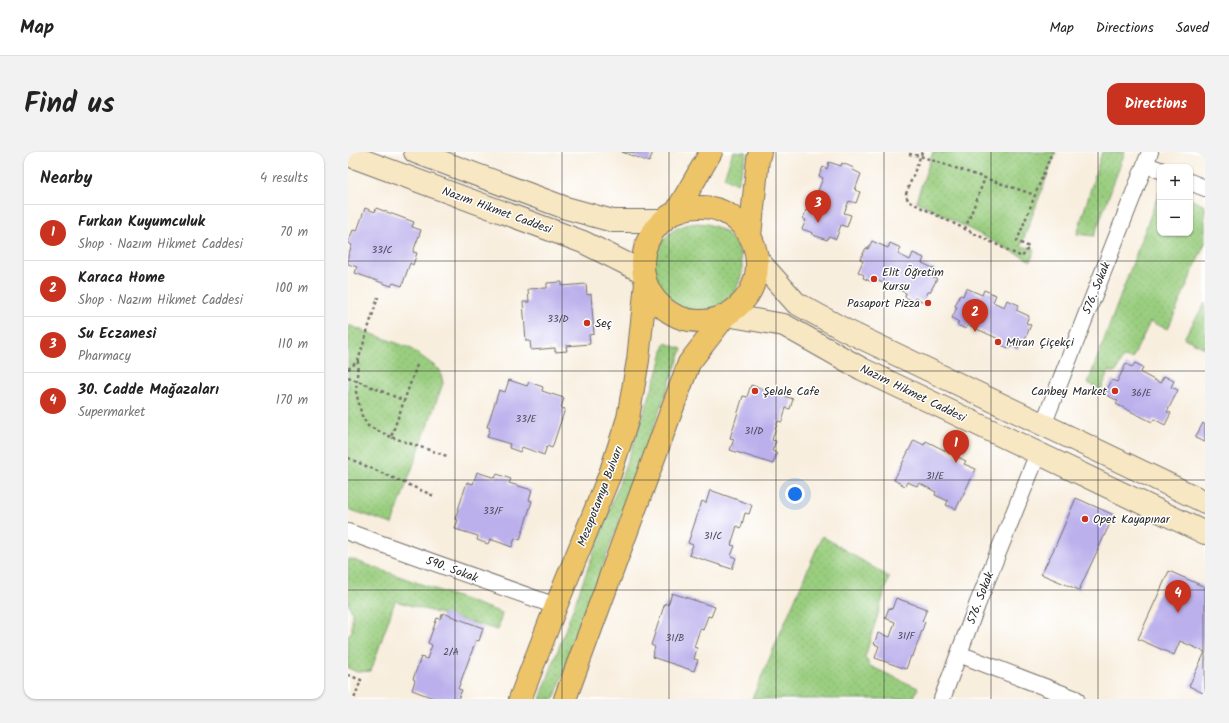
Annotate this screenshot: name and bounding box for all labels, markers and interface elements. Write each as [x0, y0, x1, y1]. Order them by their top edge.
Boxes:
text: Map [20, 13, 54, 43]
text: Map [1049, 17, 1074, 39]
text: Directions [1096, 17, 1154, 39]
text: Saved [1176, 17, 1209, 39]
text: Find us [24, 82, 115, 127]
button: Directions [1107, 83, 1205, 125]
map controls [1157, 164, 1193, 236]
button: + [1157, 164, 1193, 200]
text: Nearby [40, 165, 92, 192]
text: 4 results [260, 168, 308, 189]
street label: Nazım Hikmet Caddesi [439, 182, 555, 240]
pin: 3 [805, 190, 831, 223]
button: − [1157, 200, 1193, 236]
text: Furkan Kuyumculuk [78, 210, 205, 234]
text: 1 [51, 222, 55, 243]
text: 70 m [280, 222, 308, 243]
text: Shop · Nazım Hikmet Caddesi [78, 234, 243, 255]
house number: 33/C [372, 242, 392, 258]
street label: 576. Sokak [1077, 259, 1116, 317]
place label: Elit Öğretim Kursu [882, 263, 944, 296]
text: Karaca Home [78, 266, 165, 290]
marker: Elit Öğretim Kursu [869, 274, 879, 284]
text: 2 [49, 278, 57, 299]
text: 100 m [275, 278, 308, 299]
text: Shop · Nazım Hikmet Caddesi [78, 290, 243, 311]
place label: Pasaport Pizza [847, 294, 920, 313]
marker: Pasaport Pizza [923, 298, 933, 308]
pin: 2 [962, 299, 988, 332]
house number: 33/D [547, 311, 569, 327]
place label: Seç [595, 314, 612, 333]
marker: Seç [582, 318, 592, 328]
text: Su Eczanesi [78, 322, 156, 346]
place label: Miran Çiçekçi [1006, 333, 1075, 352]
text: 3 [49, 334, 57, 355]
text: 110 m [278, 334, 308, 355]
marker: Miran Çiçekçi [993, 337, 1003, 347]
text: Pharmacy [78, 346, 131, 367]
street label: Nazım Hikmet Caddesi [857, 360, 970, 428]
text: 30. Cadde Mağazaları [78, 378, 219, 402]
place label: Şelale Cafe [763, 382, 820, 401]
place label: Canbey Market [1031, 382, 1107, 401]
house number: 36/E [1131, 385, 1152, 401]
marker: Şelale Cafe [750, 386, 760, 396]
marker: Canbey Market [1110, 386, 1120, 396]
text: 4 [49, 390, 57, 411]
text: 170 m [276, 390, 308, 411]
text: Supermarket [78, 402, 145, 423]
house number: 33/E [516, 411, 538, 427]
house number: 31/D [745, 423, 764, 439]
pin: 1 [943, 430, 969, 463]
street label: Mezopotamya Bulvarı [572, 443, 628, 549]
house number: 31/E [926, 468, 945, 484]
your location [785, 484, 805, 504]
house number: 33/F [483, 503, 504, 519]
place label: Opet Kayapınar [1093, 510, 1171, 529]
marker: Opet Kayapınar [1080, 514, 1090, 524]
house number: 31/C [704, 528, 722, 544]
street label: 590. Sokak [423, 551, 481, 588]
street label: 576. Sokak [962, 569, 999, 627]
pin: 4 [1165, 580, 1191, 613]
house number: 31/F [897, 628, 916, 644]
house number: 31/B [666, 630, 684, 646]
house number: 2/A [443, 644, 459, 660]

